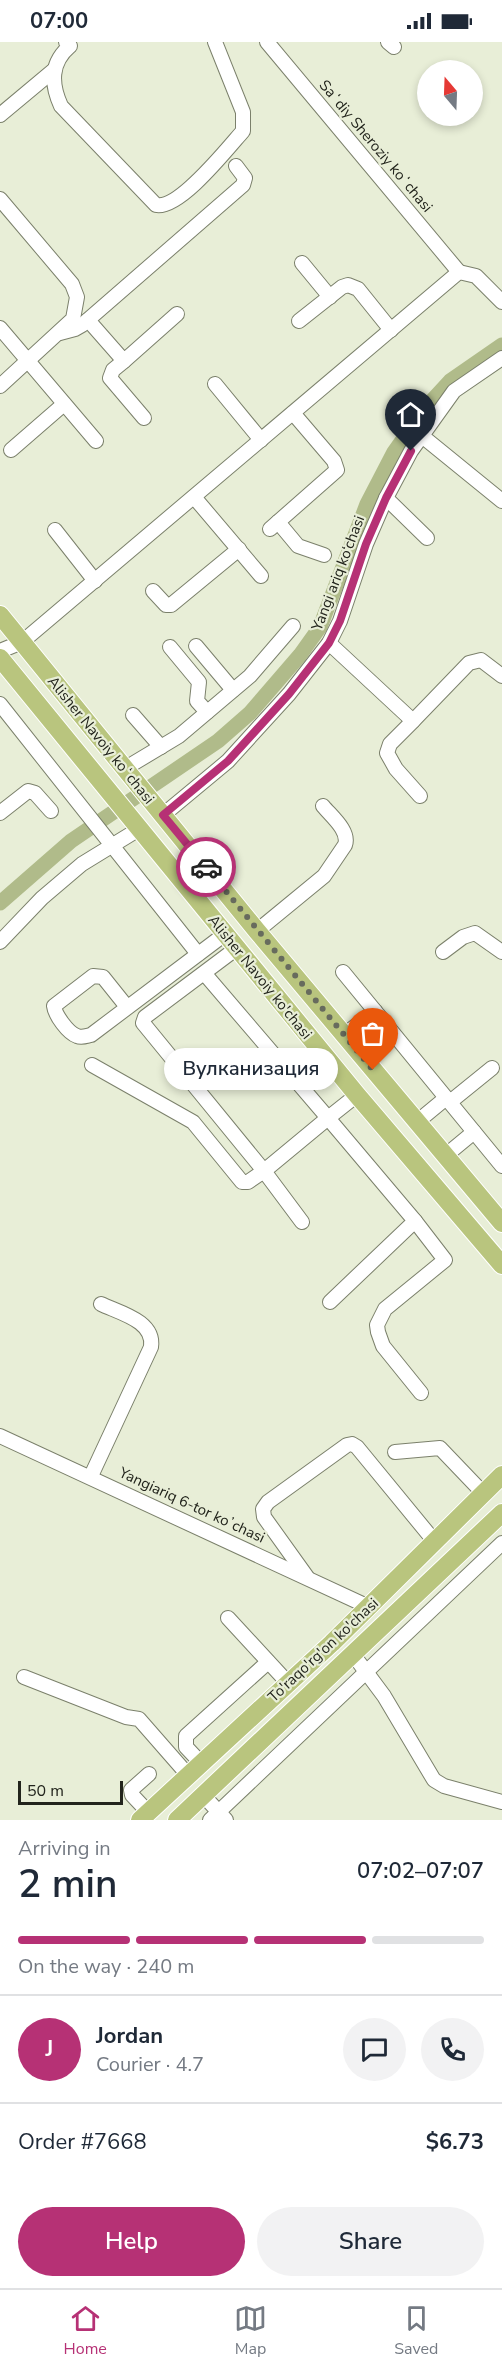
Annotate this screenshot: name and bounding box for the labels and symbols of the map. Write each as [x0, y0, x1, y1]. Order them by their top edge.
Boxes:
north arrow [417, 60, 483, 126]
street label: Saʻdiy Sheroziy koʻchasi [315, 76, 437, 216]
pin [385, 389, 436, 451]
street label: Yangi ariq ko‘chasi [306, 513, 369, 634]
street label: Alisher Navoiy koʻchasi [43, 672, 159, 808]
courier [176, 837, 236, 897]
street label: Alisher Navoiy ko'chasi [204, 911, 316, 1043]
pin [347, 1008, 398, 1070]
callout: Вулканизация [163, 1049, 337, 1091]
street label: Yangiаriq 6-tor koʼchasi [115, 1462, 268, 1548]
street label: To'raqo'rg'on ko'chasi [263, 1593, 383, 1707]
scale bar [18, 1778, 123, 1806]

